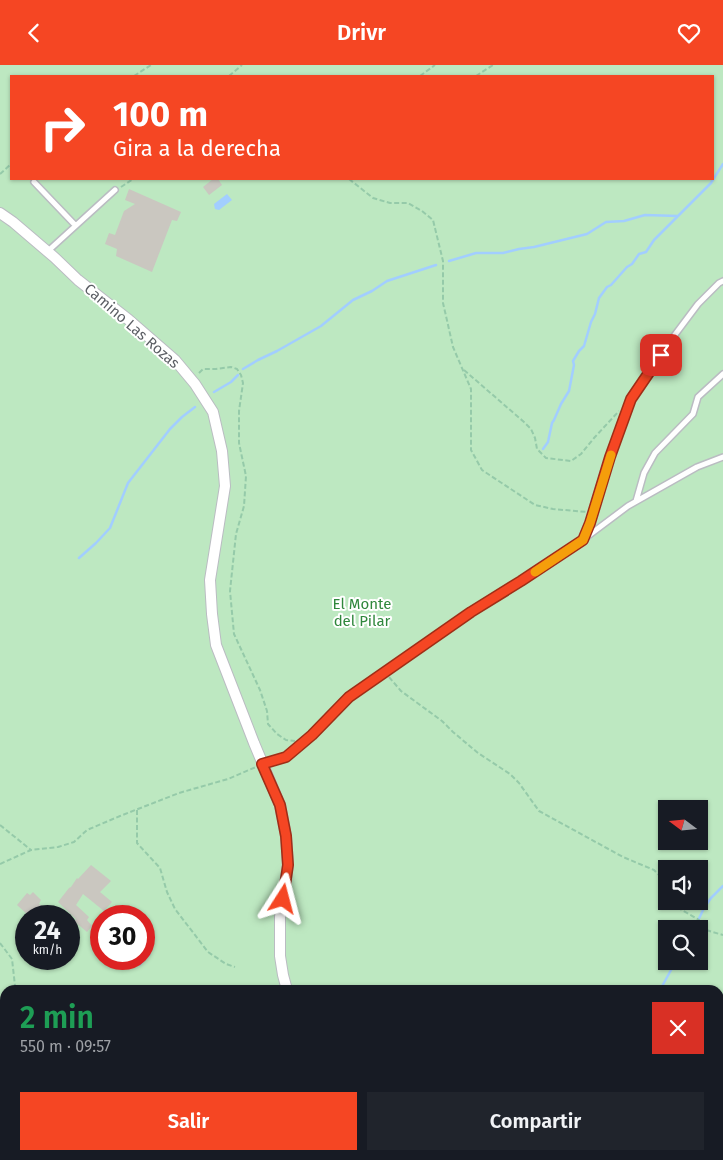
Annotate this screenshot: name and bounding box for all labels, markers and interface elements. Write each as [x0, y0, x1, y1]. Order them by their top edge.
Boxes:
icon: back [20, 19, 48, 47]
text: Drivr [337, 19, 386, 46]
icon: heart [675, 19, 703, 47]
text: 100 m [113, 93, 208, 135]
icon: right [30, 95, 95, 160]
text: Gira a la derecha [113, 135, 281, 162]
street label: Camino Las Rozas [81, 280, 183, 372]
pin [640, 334, 682, 376]
icon: arrive [647, 341, 675, 369]
park label: El Monte del Pilar [333, 595, 391, 630]
north arrow [658, 800, 708, 850]
map controls [658, 800, 708, 970]
button: sound [658, 860, 708, 910]
position arrow [256, 872, 308, 924]
speed limit sign: 30 [90, 905, 155, 970]
text: 24 [34, 916, 61, 946]
button: search [658, 920, 708, 970]
text: km/h [33, 943, 62, 957]
text: 2 min [20, 1000, 94, 1036]
button: close [652, 1002, 704, 1054]
text: 550 m · 09:57 [20, 1037, 111, 1056]
button: Salir [20, 1092, 357, 1150]
button: Compartir [367, 1092, 704, 1150]

